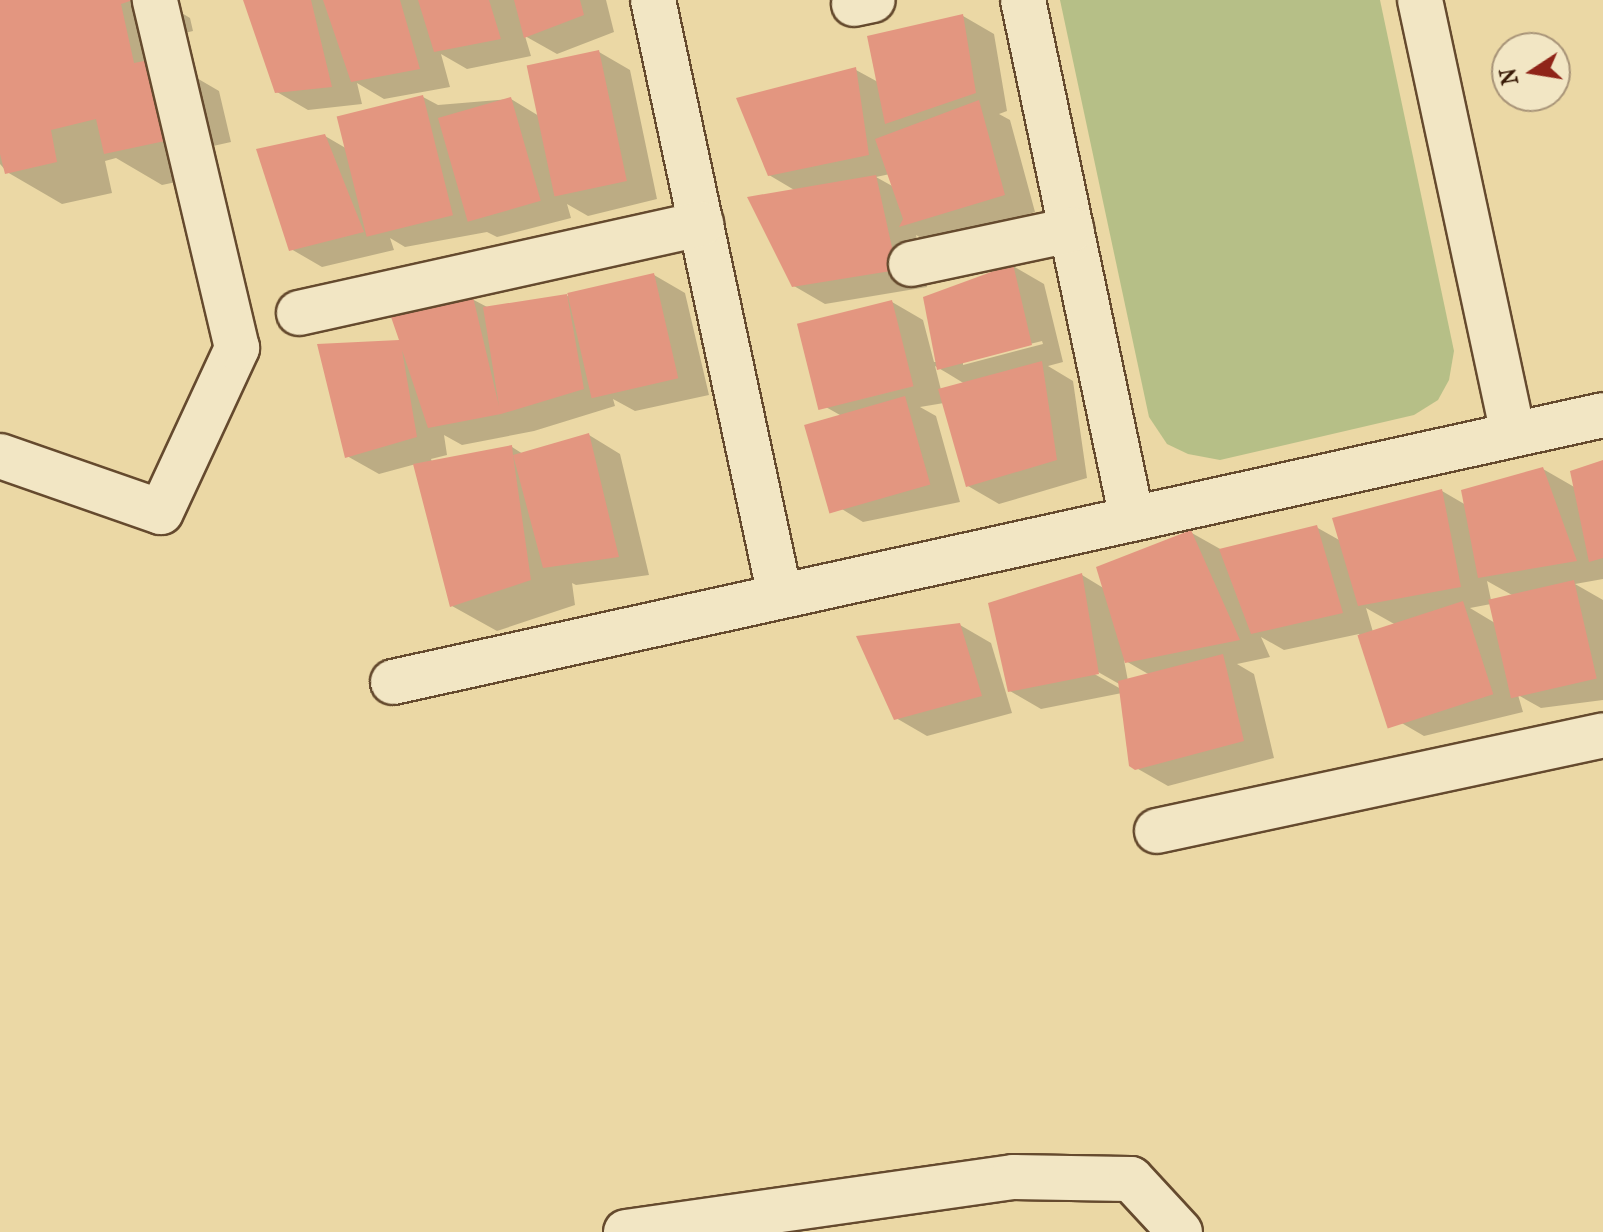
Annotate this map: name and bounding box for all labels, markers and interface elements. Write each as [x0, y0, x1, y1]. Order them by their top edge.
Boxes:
north arrow [1491, 32, 1571, 112]
text: N [1495, 66, 1524, 87]

